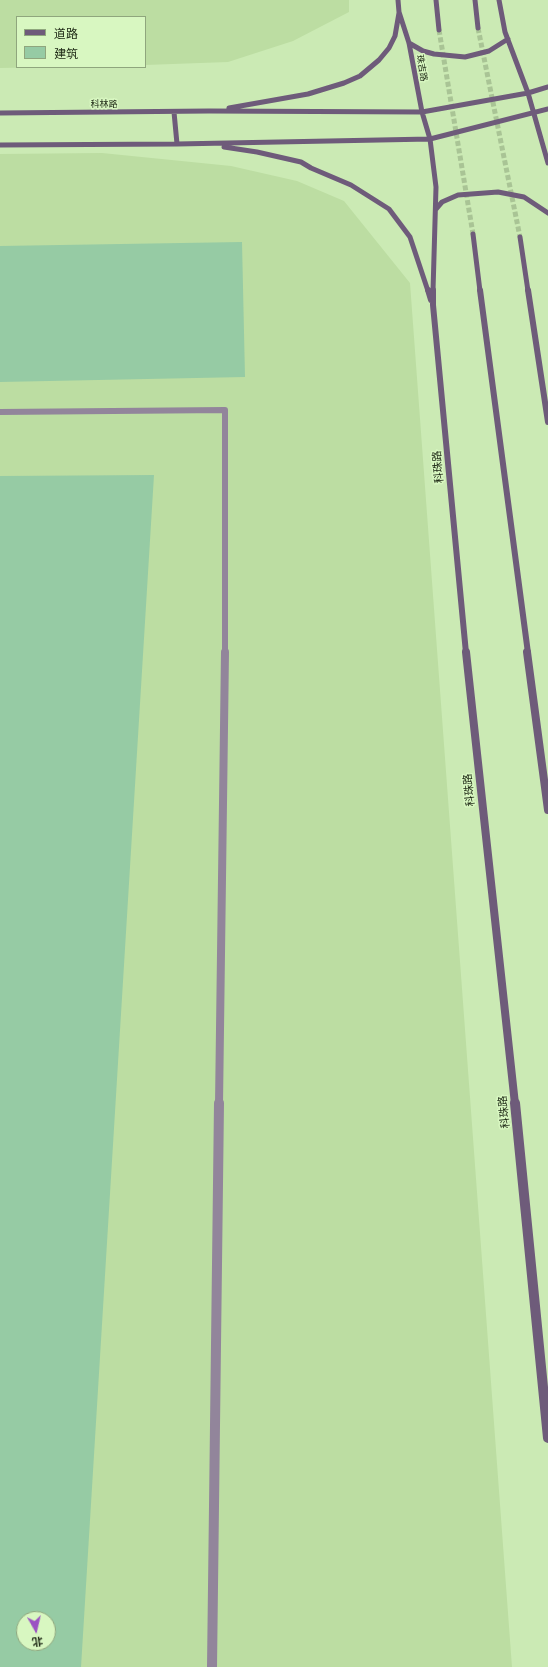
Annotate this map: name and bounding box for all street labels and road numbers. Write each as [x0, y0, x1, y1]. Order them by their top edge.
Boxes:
street label: 珠吉路 [414, 54, 430, 82]
street label: 科林路 [91, 99, 117, 109]
street label: 科珠路 [430, 450, 446, 484]
street label: 科珠路 [461, 773, 477, 807]
street label: 科珠路 [496, 1095, 512, 1129]

